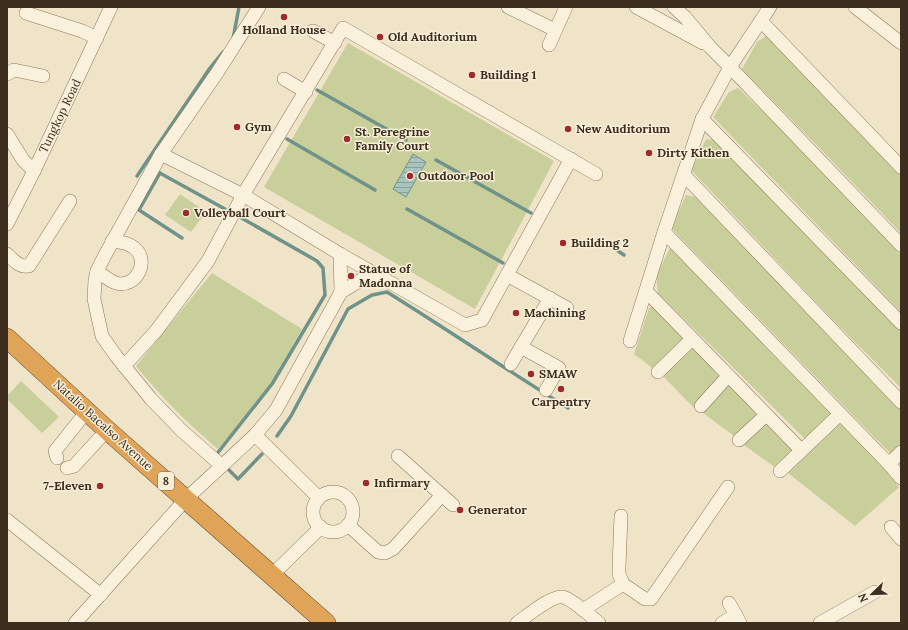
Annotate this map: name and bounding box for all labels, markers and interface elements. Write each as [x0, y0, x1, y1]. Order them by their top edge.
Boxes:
marker: Holland House [279, 12, 289, 22]
place label: Holland House [242, 22, 326, 37]
place label: Old Auditorium [388, 29, 477, 44]
marker: Old Auditorium [375, 32, 385, 42]
place label: Building 1 [480, 67, 536, 82]
marker: Building 1 [467, 70, 477, 80]
street label: Tungkop Road [35, 76, 84, 155]
place label: Gym [245, 119, 272, 134]
place label: New Auditorium [576, 121, 670, 136]
marker: Gym [232, 122, 242, 132]
place label: St. Peregrine Family Court [355, 124, 430, 153]
marker: New Auditorium [563, 124, 573, 134]
marker: St. Peregrine Family Court [342, 134, 352, 144]
place label: Dirty Kithen [657, 145, 730, 160]
marker: Dirty Kithen [644, 148, 654, 158]
place label: Outdoor Pool [418, 168, 494, 183]
marker: Outdoor Pool [405, 171, 415, 181]
place label: Volleyball Court [194, 205, 287, 220]
marker: Volleyball Court [181, 208, 191, 218]
place label: Building 2 [571, 235, 629, 250]
marker: Building 2 [558, 238, 568, 248]
place label: Statue of Madonna [359, 261, 413, 290]
marker: Statue of Madonna [346, 271, 356, 281]
place label: Machining [524, 305, 587, 320]
marker: Machining [511, 308, 521, 318]
place label: SMAW [539, 366, 578, 381]
marker: SMAW [526, 369, 536, 379]
street label: Natalio Bacalso Avenue [50, 376, 157, 474]
marker: Carpentry [556, 384, 566, 394]
place label: Carpentry [531, 394, 591, 409]
road number: 8 [158, 472, 174, 490]
place label: Infirmary [374, 475, 430, 490]
place label: 7-Eleven [43, 478, 92, 493]
marker: Infirmary [361, 478, 371, 488]
marker: 7-Eleven [95, 481, 105, 491]
place label: Generator [468, 502, 527, 517]
marker: Generator [455, 505, 465, 515]
north arrow [852, 574, 892, 614]
text: N [854, 591, 871, 605]

